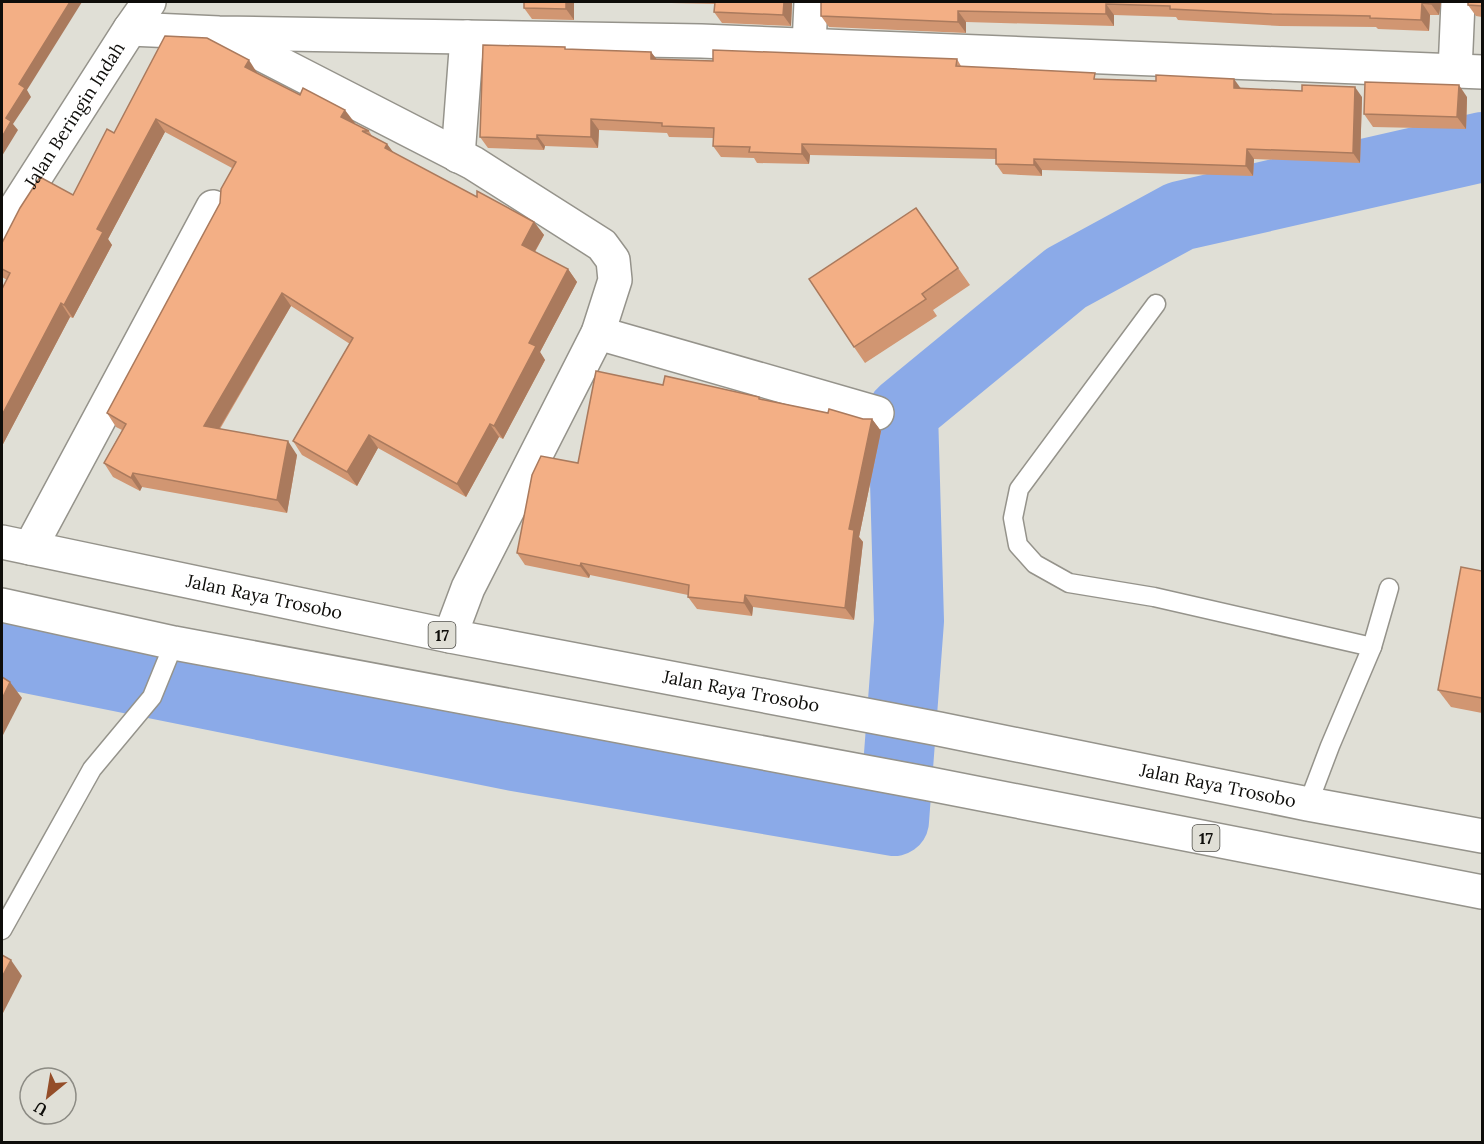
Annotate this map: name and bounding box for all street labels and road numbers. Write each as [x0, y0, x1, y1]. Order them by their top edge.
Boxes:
street label: Jalan Beringin Indah [19, 37, 130, 193]
street label: Jalan Raya Trosobo [183, 569, 345, 624]
road number: 17 [428, 622, 456, 648]
street label: Jalan Raya Trosobo [660, 665, 821, 717]
street label: Jalan Raya Trosobo [1137, 758, 1298, 812]
road number: 17 [1192, 825, 1220, 851]

